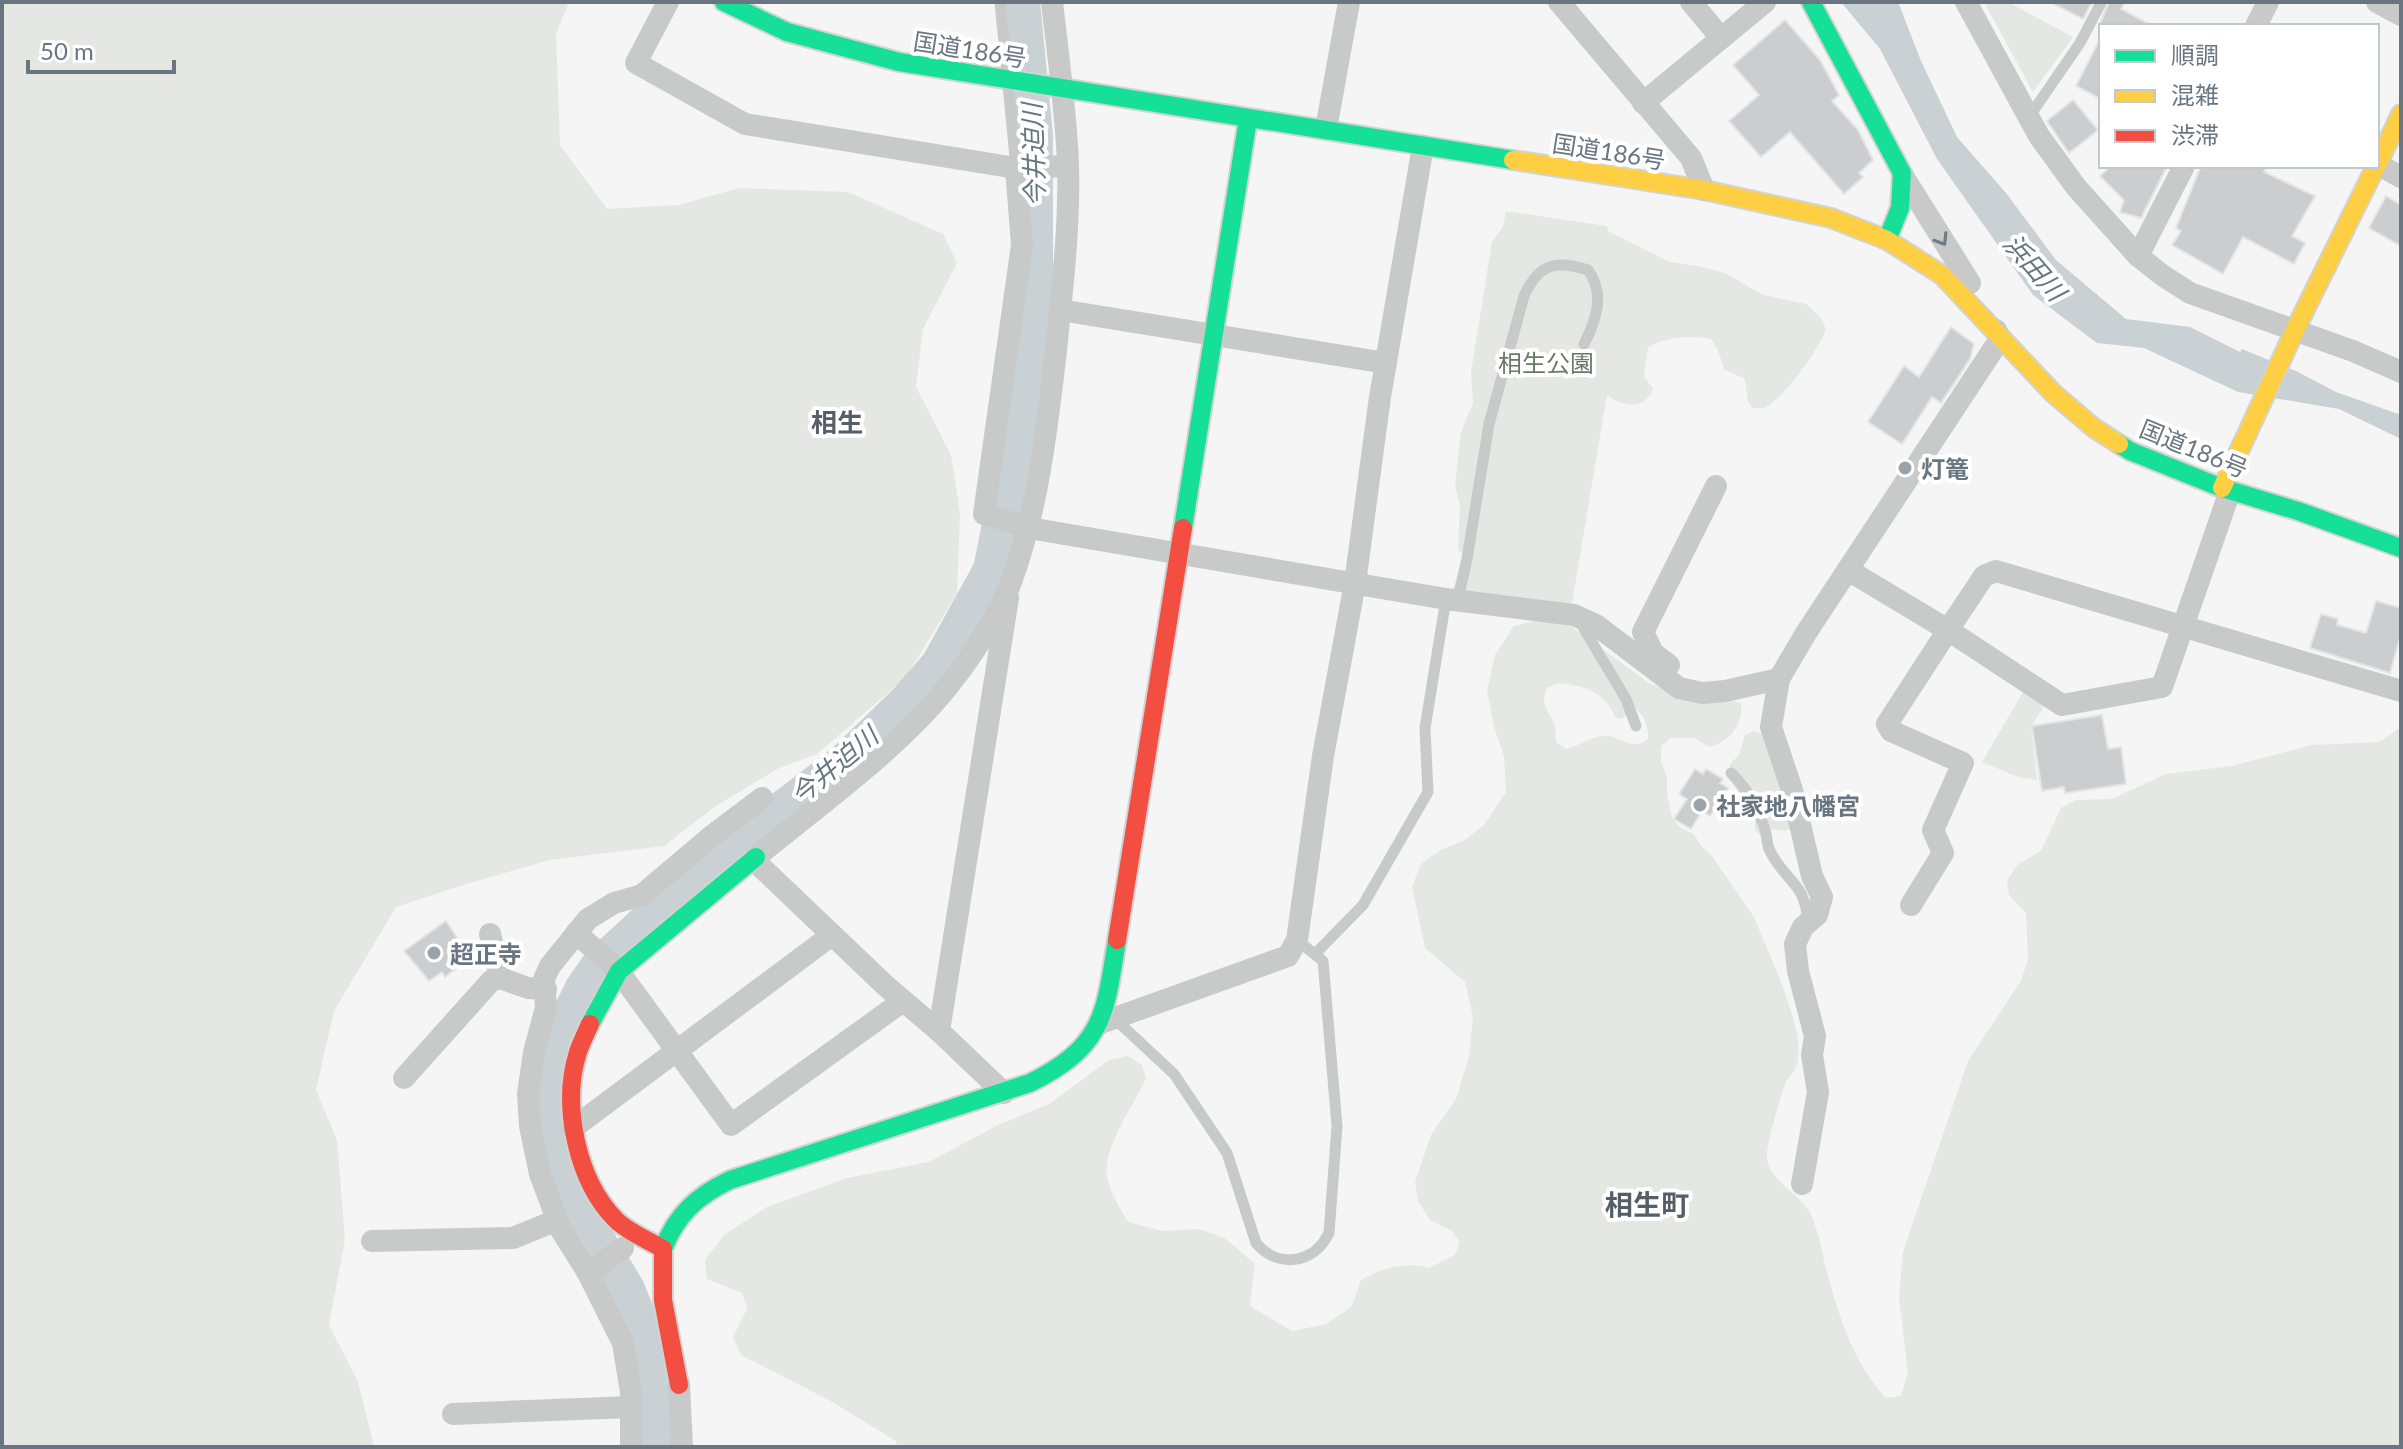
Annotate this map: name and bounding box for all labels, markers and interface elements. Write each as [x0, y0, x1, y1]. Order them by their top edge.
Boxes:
scale bar [28, 24, 174, 74]
legend [2099, 24, 2379, 168]
street label: 国道186号 [912, 26, 1028, 72]
text: 50 m [40, 36, 94, 65]
text: 順調 [2171, 40, 2219, 69]
text: 混雑 [2171, 80, 2219, 109]
water label: 今井迫川 [1015, 99, 1051, 208]
text: 渋滞 [2171, 120, 2219, 149]
street label: 国道186号 [1551, 128, 1667, 174]
water label: 浜田川 [1997, 227, 2075, 309]
one-way arrow [1933, 231, 1948, 246]
park label: 相生公園 [1498, 348, 1594, 377]
district label: 相生 [811, 406, 863, 438]
street label: 国道186号 [2136, 413, 2252, 483]
place label: 灯篭 [1921, 454, 1969, 483]
marker: 灯篭 [1896, 459, 1914, 477]
water label: 今井迫川 [784, 717, 886, 811]
place label: 社家地八幡宮 [1716, 791, 1860, 820]
marker: 社家地八幡宮 [1691, 796, 1709, 814]
place label: 超正寺 [450, 939, 522, 968]
marker: 超正寺 [425, 944, 443, 962]
district label: 相生町 [1605, 1187, 1689, 1221]

